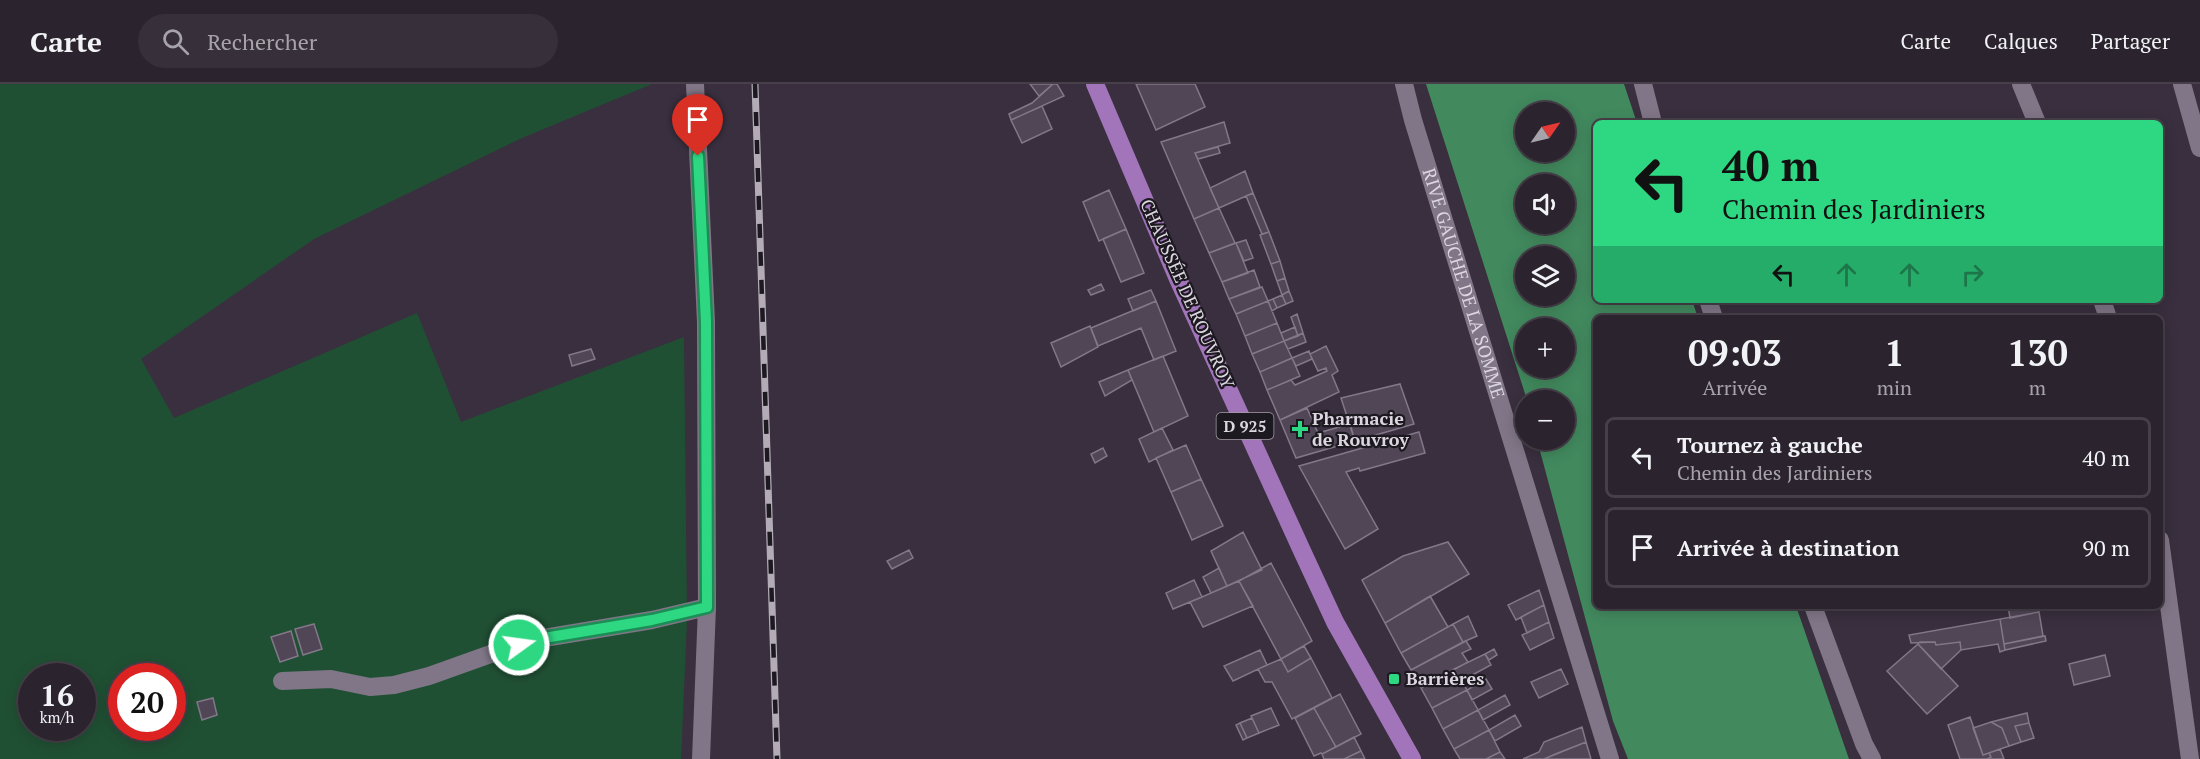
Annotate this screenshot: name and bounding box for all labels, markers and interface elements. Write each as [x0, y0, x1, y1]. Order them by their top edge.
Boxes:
search box [138, 14, 558, 68]
text: Carte [30, 23, 102, 60]
icon: search [159, 25, 192, 58]
text: Rechercher [207, 27, 317, 56]
text: Carte [1901, 27, 1951, 55]
text: Calques [1984, 27, 2058, 55]
text: Partager [2091, 27, 2170, 55]
pin [672, 94, 723, 156]
north arrow [1515, 102, 1575, 162]
map controls [1515, 102, 1575, 450]
icon: arrive [681, 103, 714, 136]
text: 40 m [1722, 137, 1820, 193]
icon: left [1623, 144, 1701, 222]
street label: RIVE GAUCHE DE LA SOMME [1418, 165, 1511, 401]
button: sound [1515, 174, 1575, 234]
text: Chemin des Jardiniers [1722, 191, 1986, 227]
street label: CHAUSSÉE DE ROUVROY [1135, 195, 1241, 392]
button: layers [1515, 246, 1575, 306]
icon: left [1767, 258, 1800, 291]
icon: ahead [1830, 258, 1863, 291]
icon: ahead [1893, 258, 1926, 291]
icon: right [1956, 258, 1989, 291]
button: + [1515, 318, 1575, 378]
text: 09:03 [1688, 329, 1782, 376]
text: 1 [1884, 329, 1905, 376]
text: 130 [2007, 329, 2068, 376]
text: Arrivée [1702, 374, 1767, 401]
text: min [1877, 374, 1912, 401]
text: m [2029, 374, 2046, 401]
button: − [1515, 390, 1575, 450]
place label: Pharmacie de Rouvroy [1312, 406, 1409, 451]
road number: D 925 [1216, 413, 1274, 439]
marker: Pharmacie de Rouvroy [1293, 422, 1307, 436]
text: Tournez à gauche [1677, 430, 1863, 459]
icon: left [1626, 441, 1659, 474]
text: 40 m [2082, 443, 2130, 472]
text: Chemin des Jardiniers [1677, 459, 1872, 486]
icon: arrive [1626, 531, 1659, 564]
text: Arrivée à destination [1677, 533, 1899, 562]
text: 90 m [2082, 533, 2130, 562]
position arrow [487, 613, 551, 677]
speed limit sign: 20 [108, 663, 186, 741]
place label: Barrières [1406, 666, 1484, 690]
marker: Barrières [1387, 672, 1401, 686]
text: 16 [40, 675, 74, 715]
text: km/h [40, 707, 74, 727]

